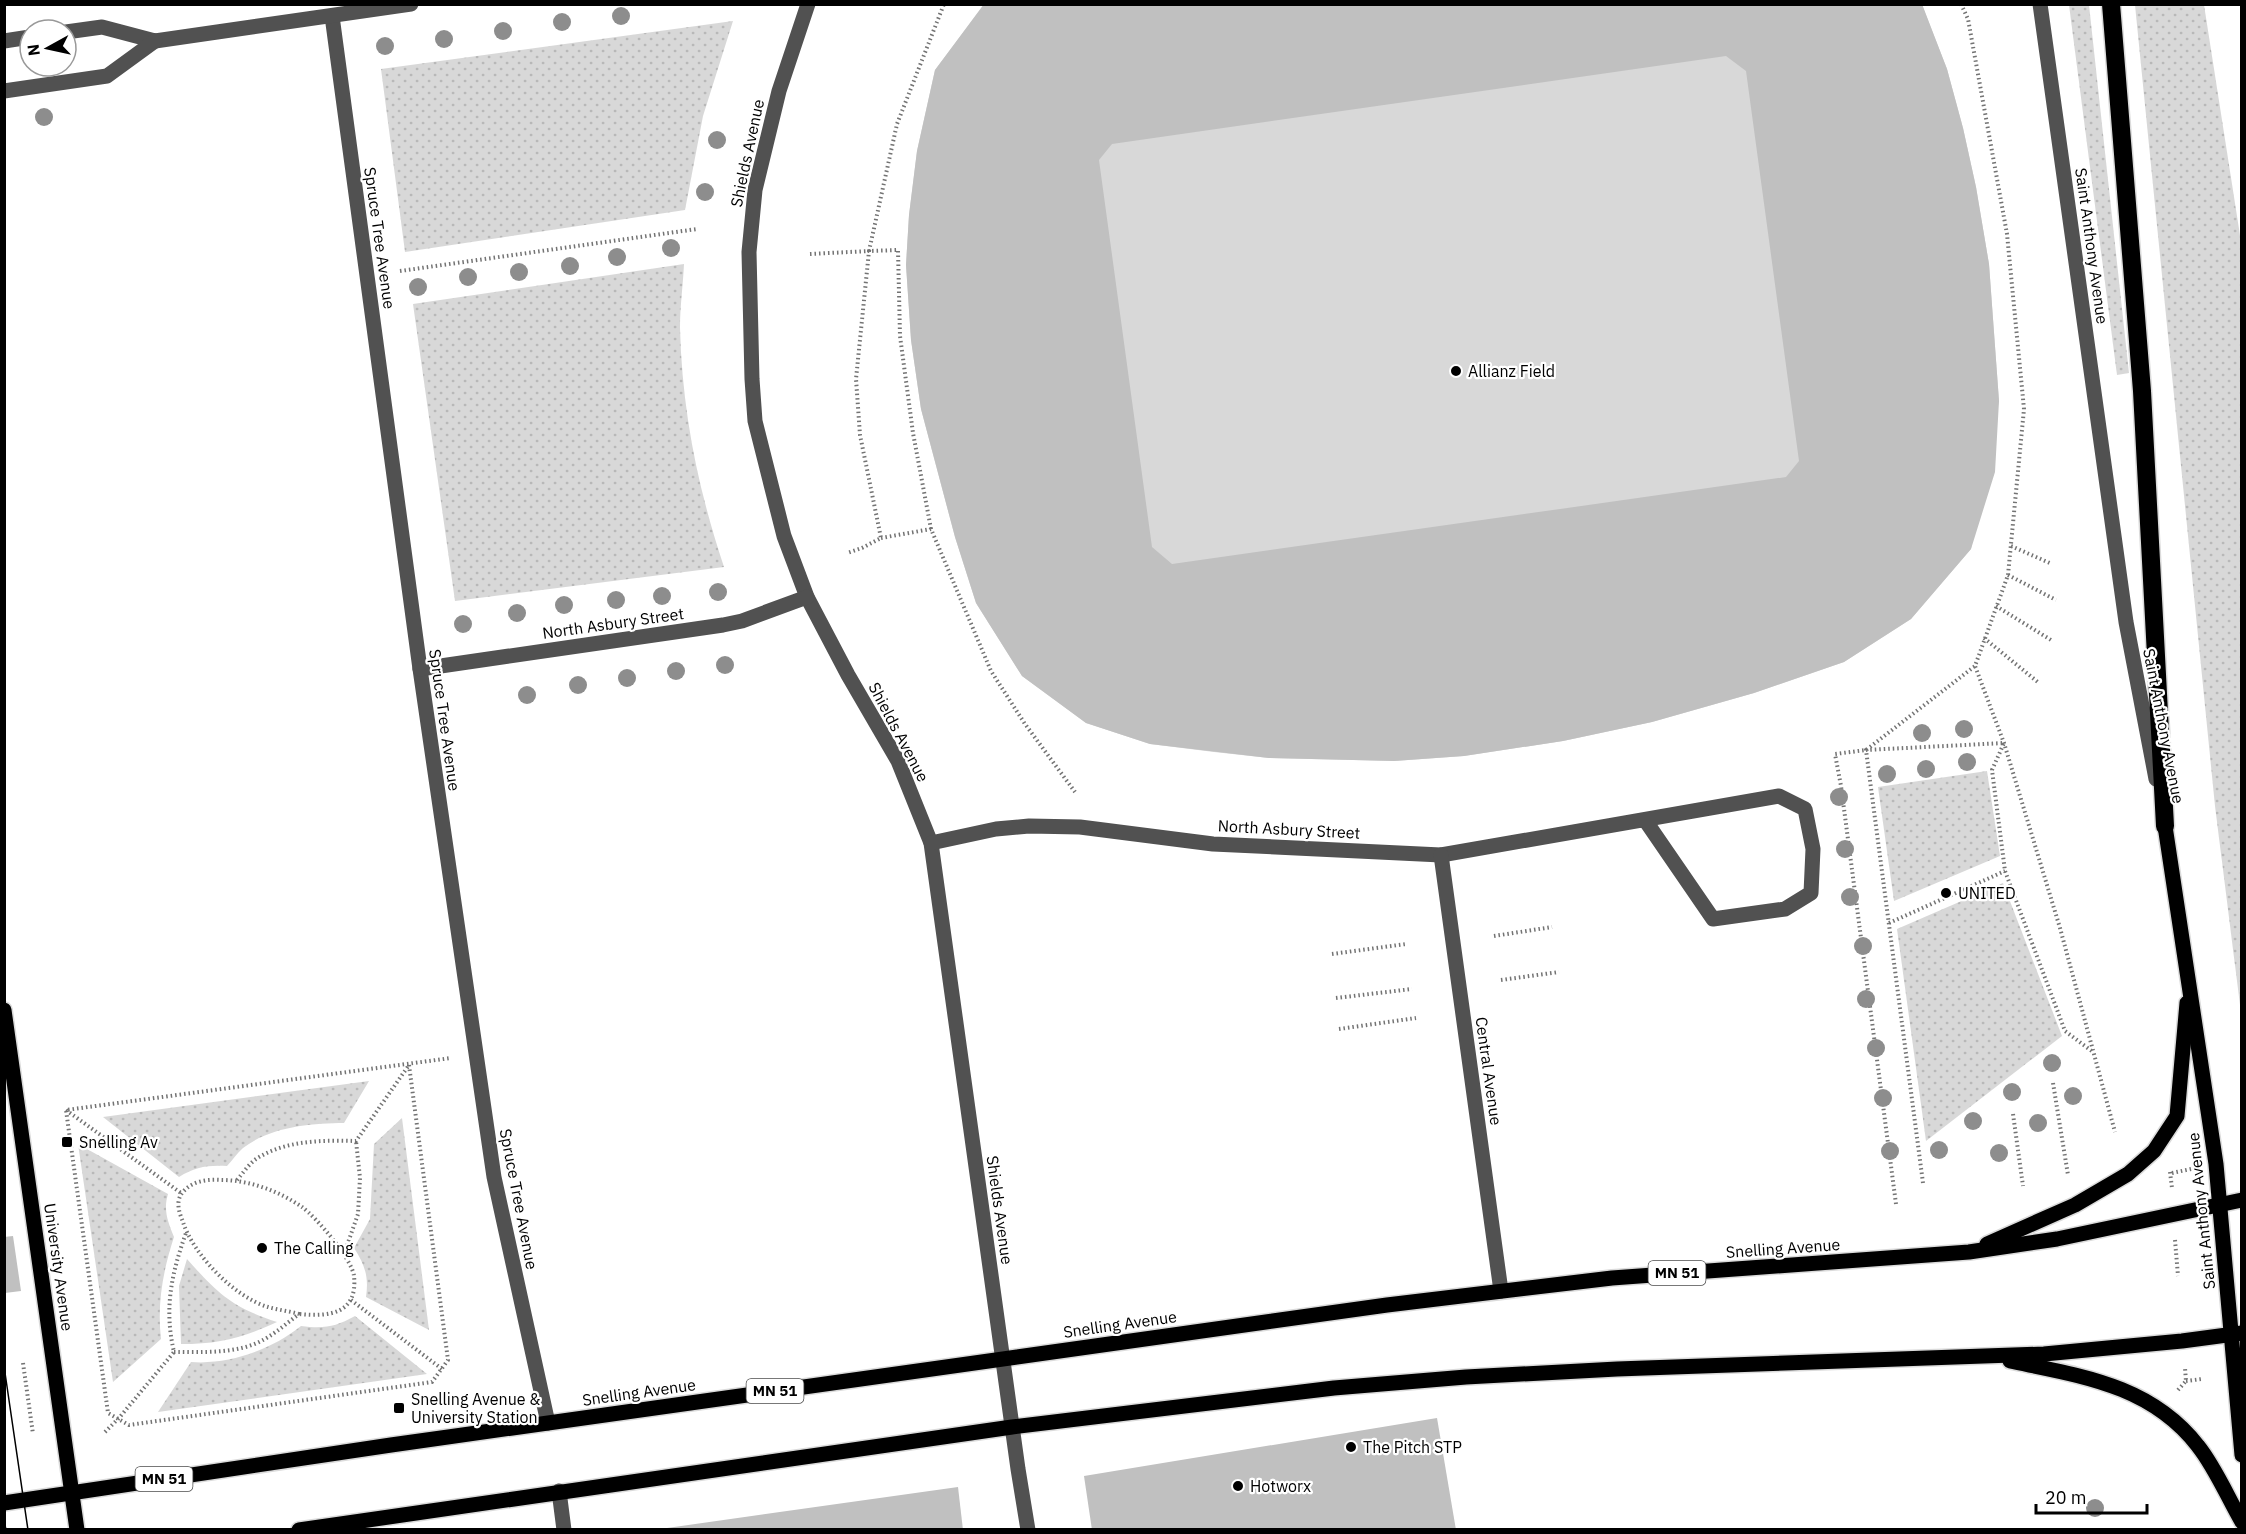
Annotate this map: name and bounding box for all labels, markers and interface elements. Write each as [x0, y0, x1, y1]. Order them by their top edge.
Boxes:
north arrow [18, 18, 78, 78]
text: N [22, 43, 44, 57]
street label: Shields Avenue [726, 97, 768, 209]
street label: Spruce Tree Avenue [360, 166, 400, 310]
street label: Saint Anthony Avenue [2071, 167, 2113, 326]
place label: Allianz Field [1468, 361, 1555, 381]
marker: Allianz Field [1449, 364, 1463, 378]
street label: North Asbury Street [541, 603, 685, 643]
street label: Saint Anthony Avenue [2139, 647, 2189, 805]
street label: Spruce Tree Avenue [425, 648, 465, 792]
street label: Shields Avenue [864, 679, 934, 785]
street label: North Asbury Street [1217, 815, 1361, 843]
place label: UNITED [1958, 883, 2016, 903]
marker: UNITED [1939, 886, 1953, 900]
street label: Central Avenue [1471, 1015, 1507, 1127]
street label: Spruce Tree Avenue [496, 1127, 543, 1271]
street label: Saint Anthony Avenue [2183, 1131, 2219, 1290]
place label: Snelling Av [79, 1132, 158, 1152]
marker: Snelling Av [60, 1135, 74, 1149]
street label: Shields Avenue [982, 1154, 1018, 1266]
street label: University Avenue [40, 1202, 78, 1332]
street label: Snelling Avenue [1725, 1234, 1841, 1262]
place label: The Calling [274, 1238, 354, 1258]
marker: The Calling [255, 1241, 269, 1255]
road number: MN 51 [1648, 1261, 1706, 1285]
street label: Snelling Avenue [1062, 1306, 1178, 1342]
street label: Snelling Avenue [581, 1374, 697, 1410]
road number: MN 51 [746, 1379, 804, 1403]
place label: Snelling Avenue & University Station [411, 1389, 540, 1427]
marker: Snelling Avenue & University Station [392, 1401, 406, 1415]
place label: The Pitch STP [1363, 1437, 1462, 1457]
marker: The Pitch STP [1344, 1440, 1358, 1454]
road number: MN 51 [136, 1467, 192, 1491]
place label: Hotworx [1250, 1476, 1311, 1496]
scale bar [2036, 1477, 2147, 1515]
marker: Hotworx [1231, 1479, 1245, 1493]
text: 20 m [2045, 1486, 2087, 1509]

